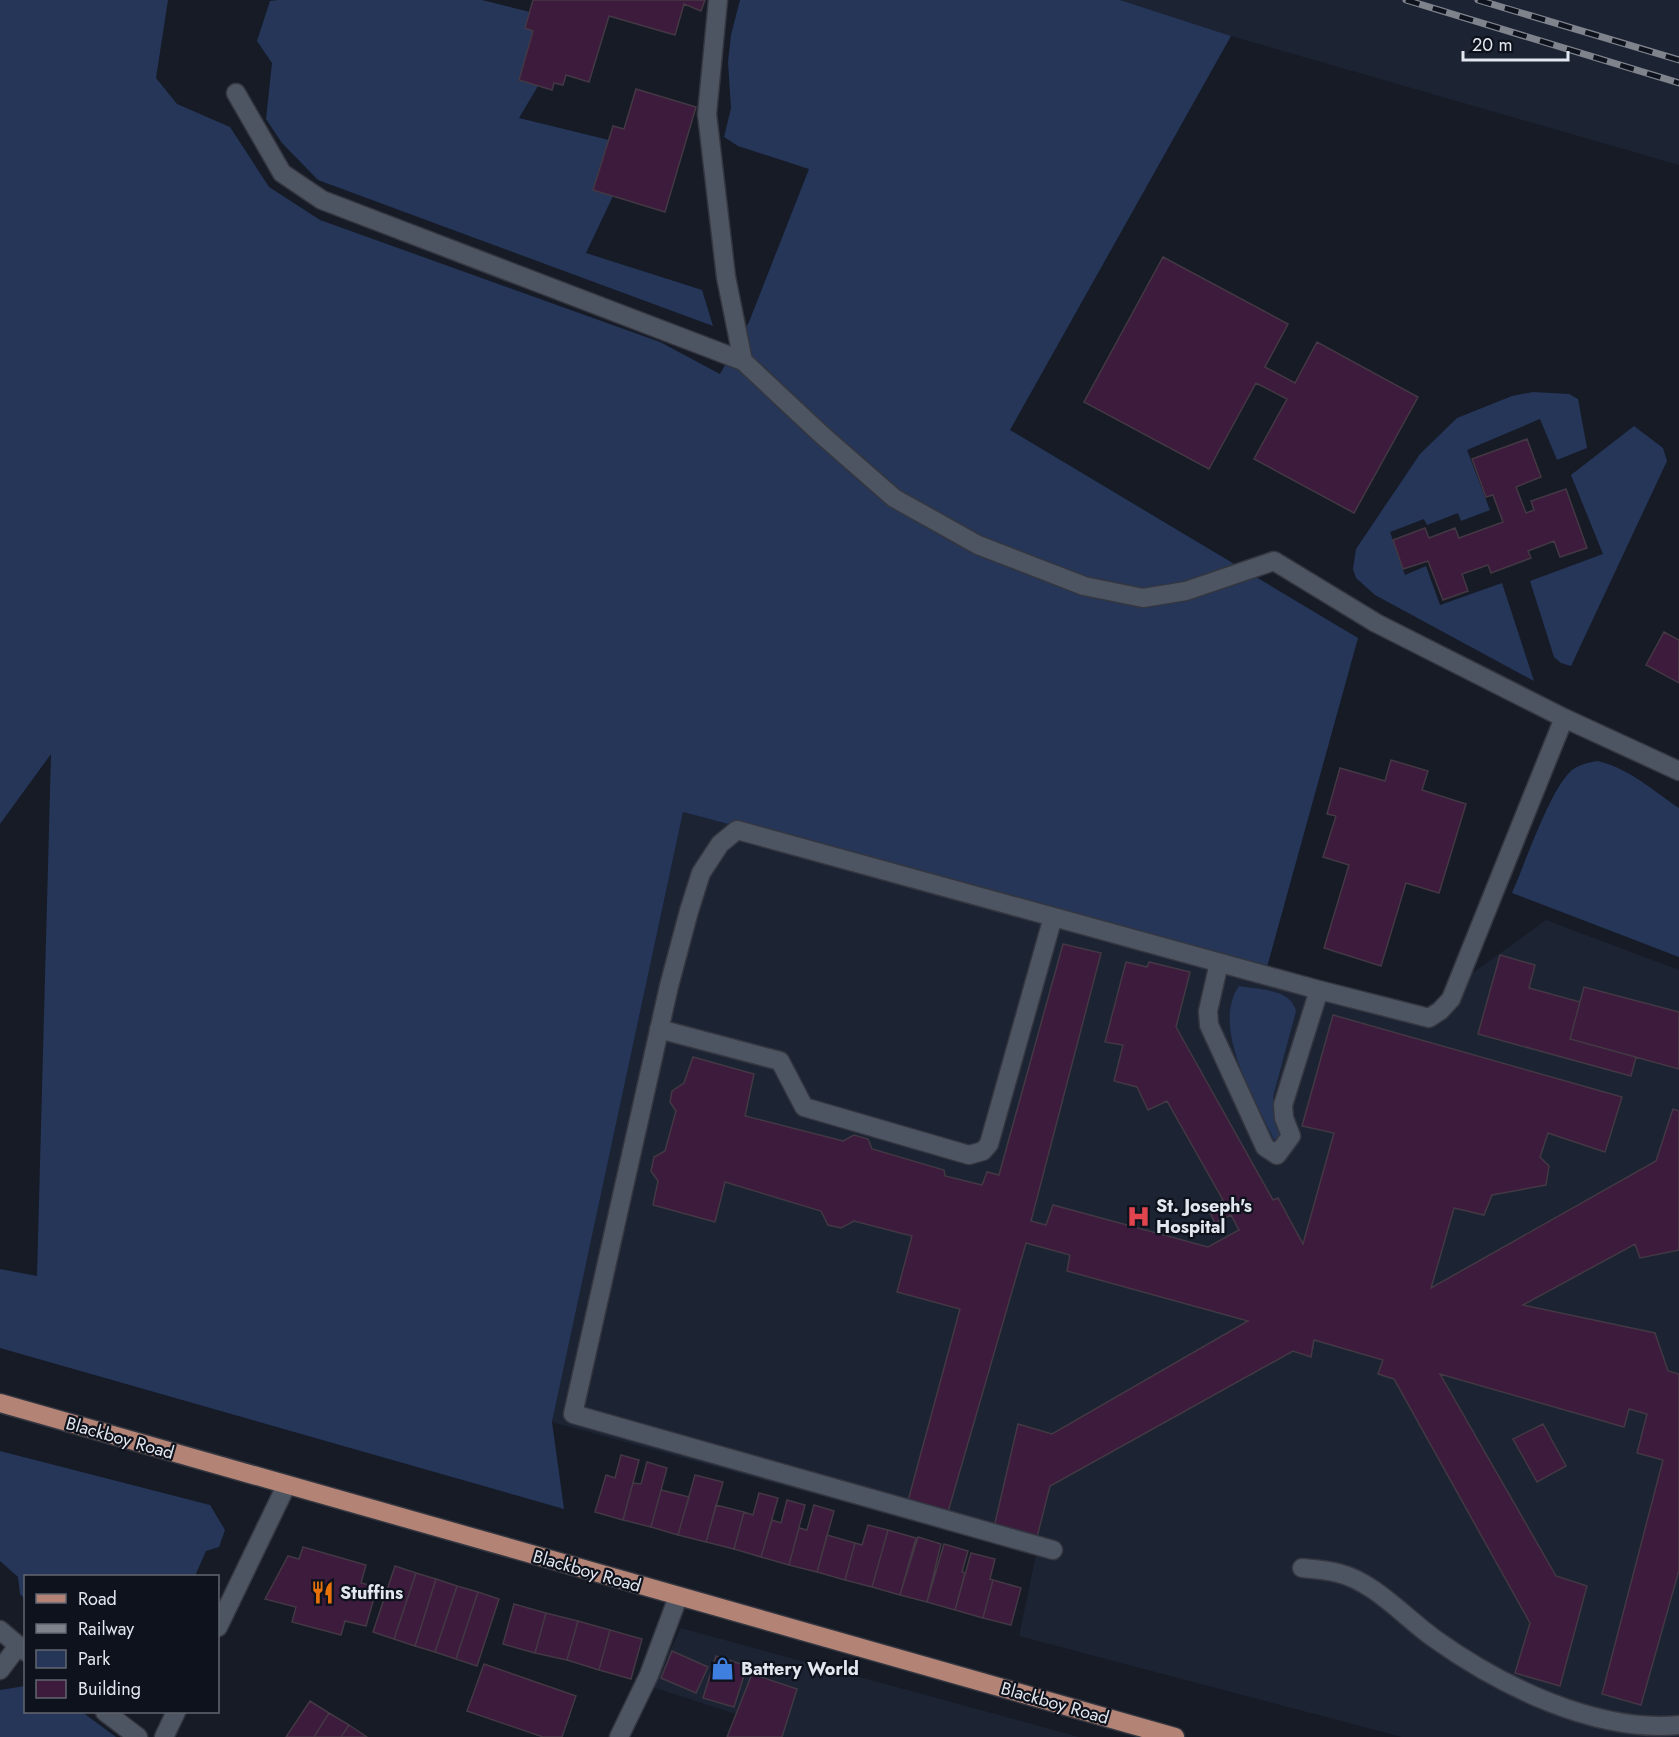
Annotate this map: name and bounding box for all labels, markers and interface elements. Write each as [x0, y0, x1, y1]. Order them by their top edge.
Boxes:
scale bar [1463, 24, 1568, 62]
text: 20 m [1472, 32, 1512, 58]
place label: St. Joseph's Hospital [1156, 1193, 1252, 1240]
hospital icon: St. Joseph's Hospital [1125, 1203, 1151, 1229]
street label: Blackboy Road [63, 1410, 177, 1466]
street label: Blackboy Road [530, 1543, 644, 1599]
legend [24, 1575, 219, 1713]
restaurant icon: Stuffins [309, 1580, 335, 1606]
place label: Stuffins [340, 1580, 403, 1606]
text: Road [78, 1586, 117, 1612]
text: Railway [78, 1616, 134, 1642]
text: Park [78, 1646, 110, 1672]
shop icon: Battery World [710, 1656, 736, 1682]
place label: Battery World [741, 1656, 859, 1682]
street label: Blackboy Road [998, 1675, 1112, 1731]
text: Building [78, 1676, 141, 1702]

